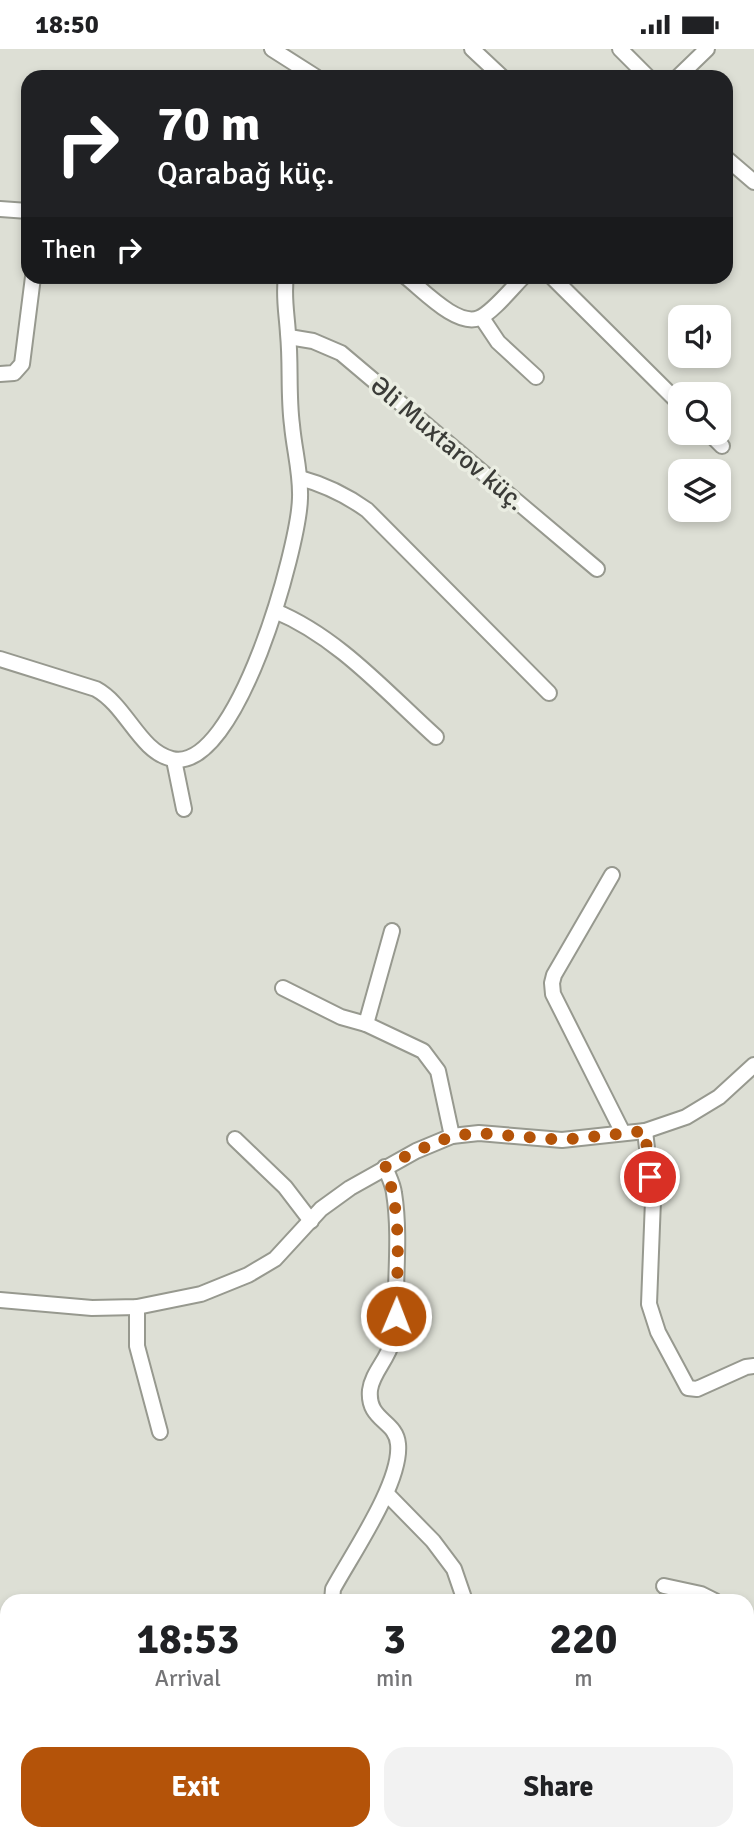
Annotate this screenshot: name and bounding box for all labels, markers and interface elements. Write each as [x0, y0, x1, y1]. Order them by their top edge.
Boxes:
text: 18:50 [35, 9, 99, 41]
text: 70 m [157, 94, 260, 154]
icon: right [42, 98, 133, 189]
text: Qarabağ küç. [157, 154, 335, 193]
icon: right [110, 231, 148, 269]
text: Then [42, 234, 96, 266]
map controls [668, 305, 731, 522]
button: sound [668, 305, 731, 368]
street label: Əli Muxtarov küç. [364, 370, 531, 518]
button: search [668, 382, 731, 445]
button: layers [668, 459, 731, 522]
pin [620, 1147, 680, 1207]
icon: arrive [631, 1158, 669, 1196]
position arrow [359, 1279, 433, 1353]
text: 18:53 [136, 1614, 240, 1665]
text: 3 [383, 1614, 406, 1665]
text: 220 [549, 1614, 618, 1665]
text: Arrival [155, 1664, 221, 1693]
text: min [376, 1664, 413, 1693]
text: m [574, 1664, 593, 1693]
button: Exit [21, 1747, 370, 1827]
button: Share [384, 1747, 733, 1827]

